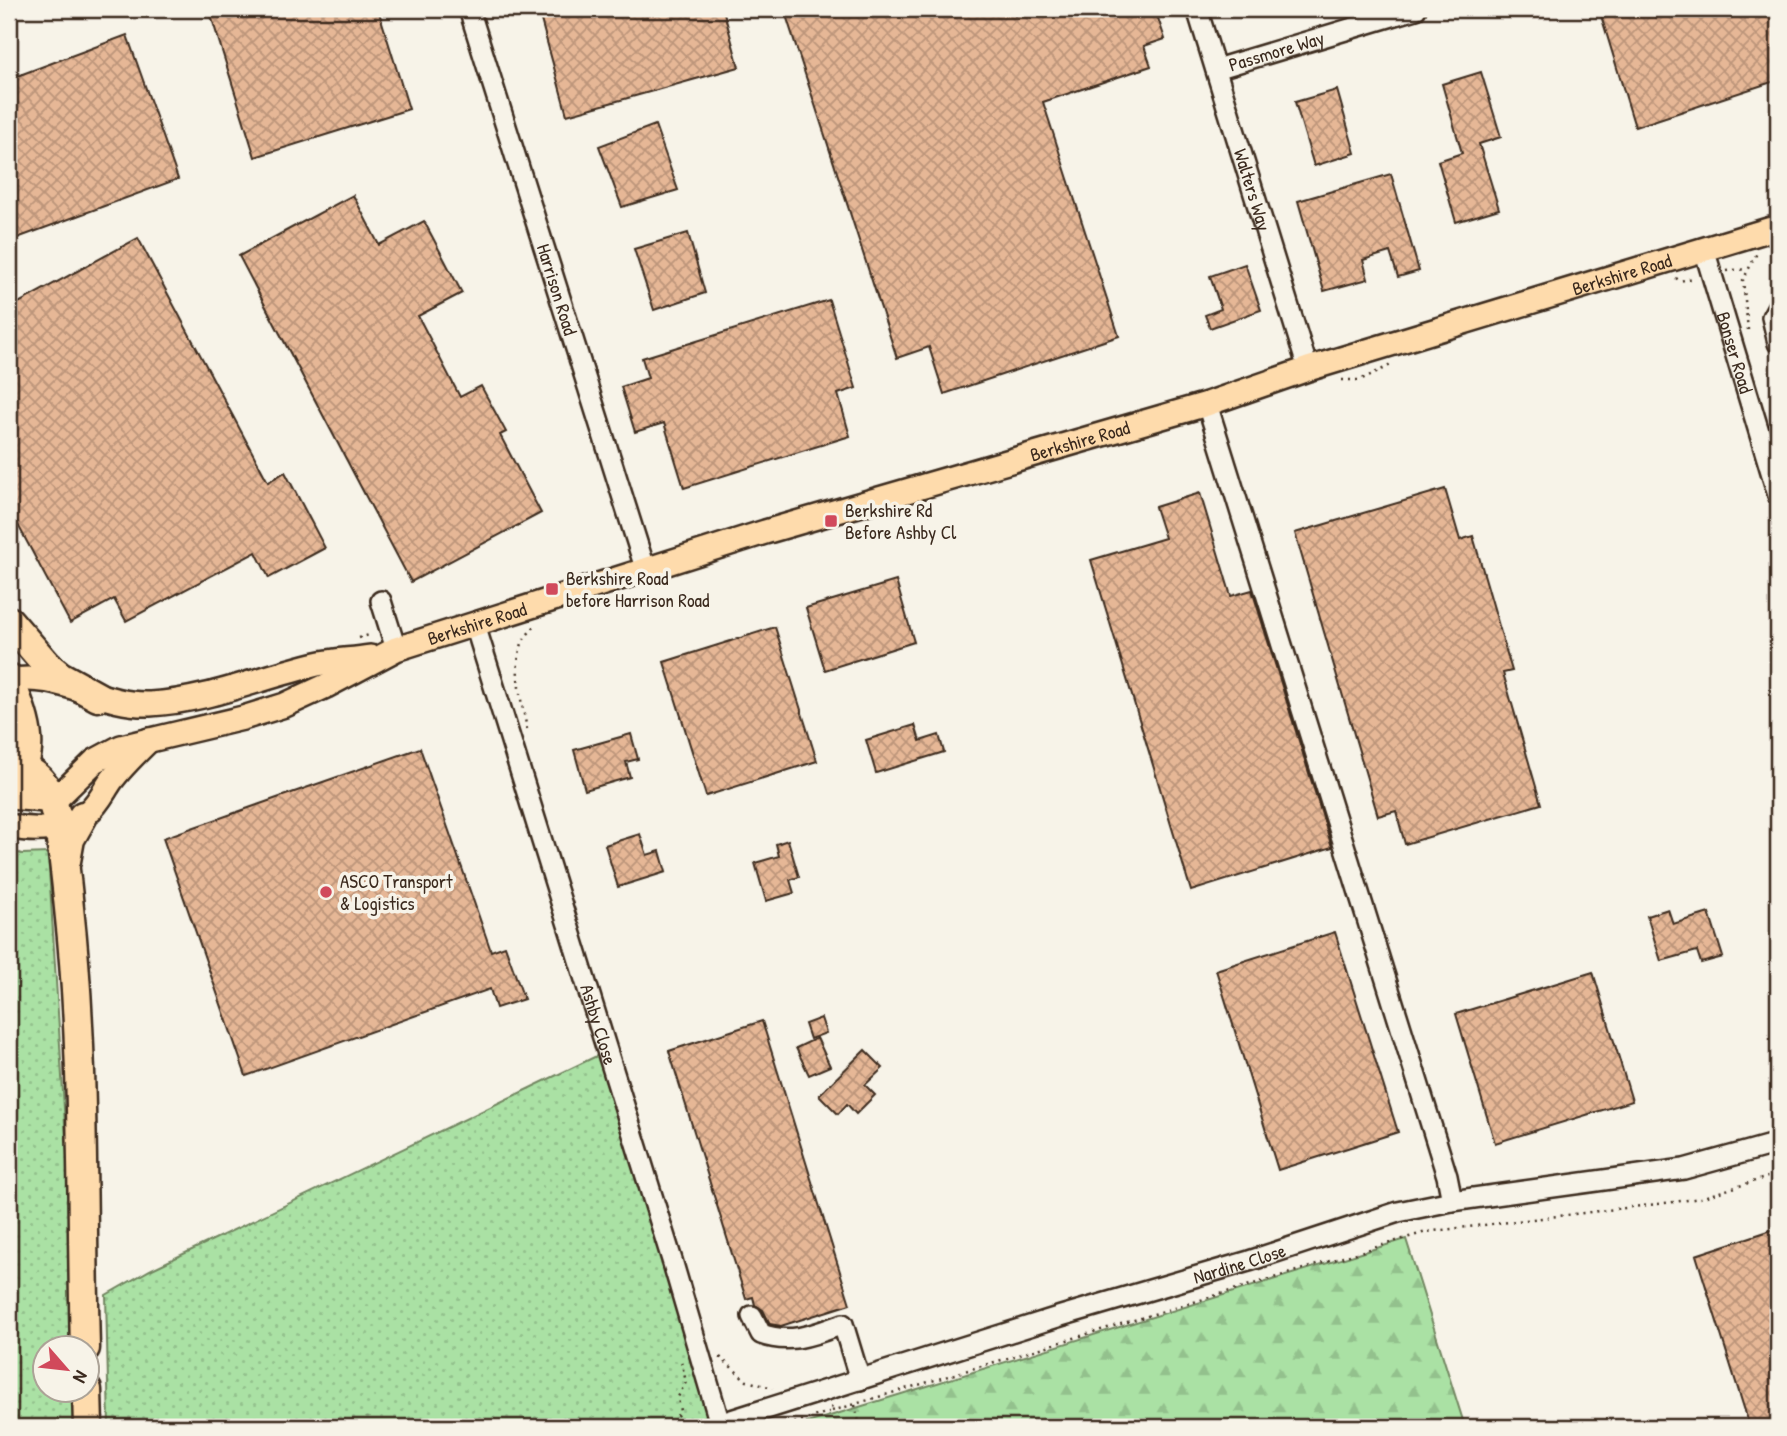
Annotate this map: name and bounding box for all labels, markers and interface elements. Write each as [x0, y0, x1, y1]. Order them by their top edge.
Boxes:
street label: Passmore Way [1226, 24, 1327, 77]
street label: Walters Way [1228, 145, 1278, 234]
street label: Harrison Road [531, 240, 584, 339]
street label: Berkshire Road [1569, 247, 1675, 301]
street label: Bonser Road [1711, 309, 1760, 397]
street label: Berkshire Road [1027, 414, 1133, 468]
place label: Berkshire Rd Before Ashby Cl [845, 497, 957, 545]
marker: Berkshire Rd Before Ashby Cl [823, 513, 839, 529]
place label: Berkshire Road before Harrison Road [566, 565, 710, 613]
marker: Berkshire Road before Harrison Road [544, 581, 560, 597]
street label: Berkshire Road [424, 595, 530, 651]
place label: ASCO Transport & Logistics [340, 868, 453, 916]
marker: ASCO Transport & Logistics [318, 884, 334, 900]
street label: Ashby Close [574, 981, 624, 1068]
street label: Nardine Close [1190, 1237, 1289, 1290]
north arrow [32, 1334, 102, 1404]
text: N [67, 1366, 95, 1388]

